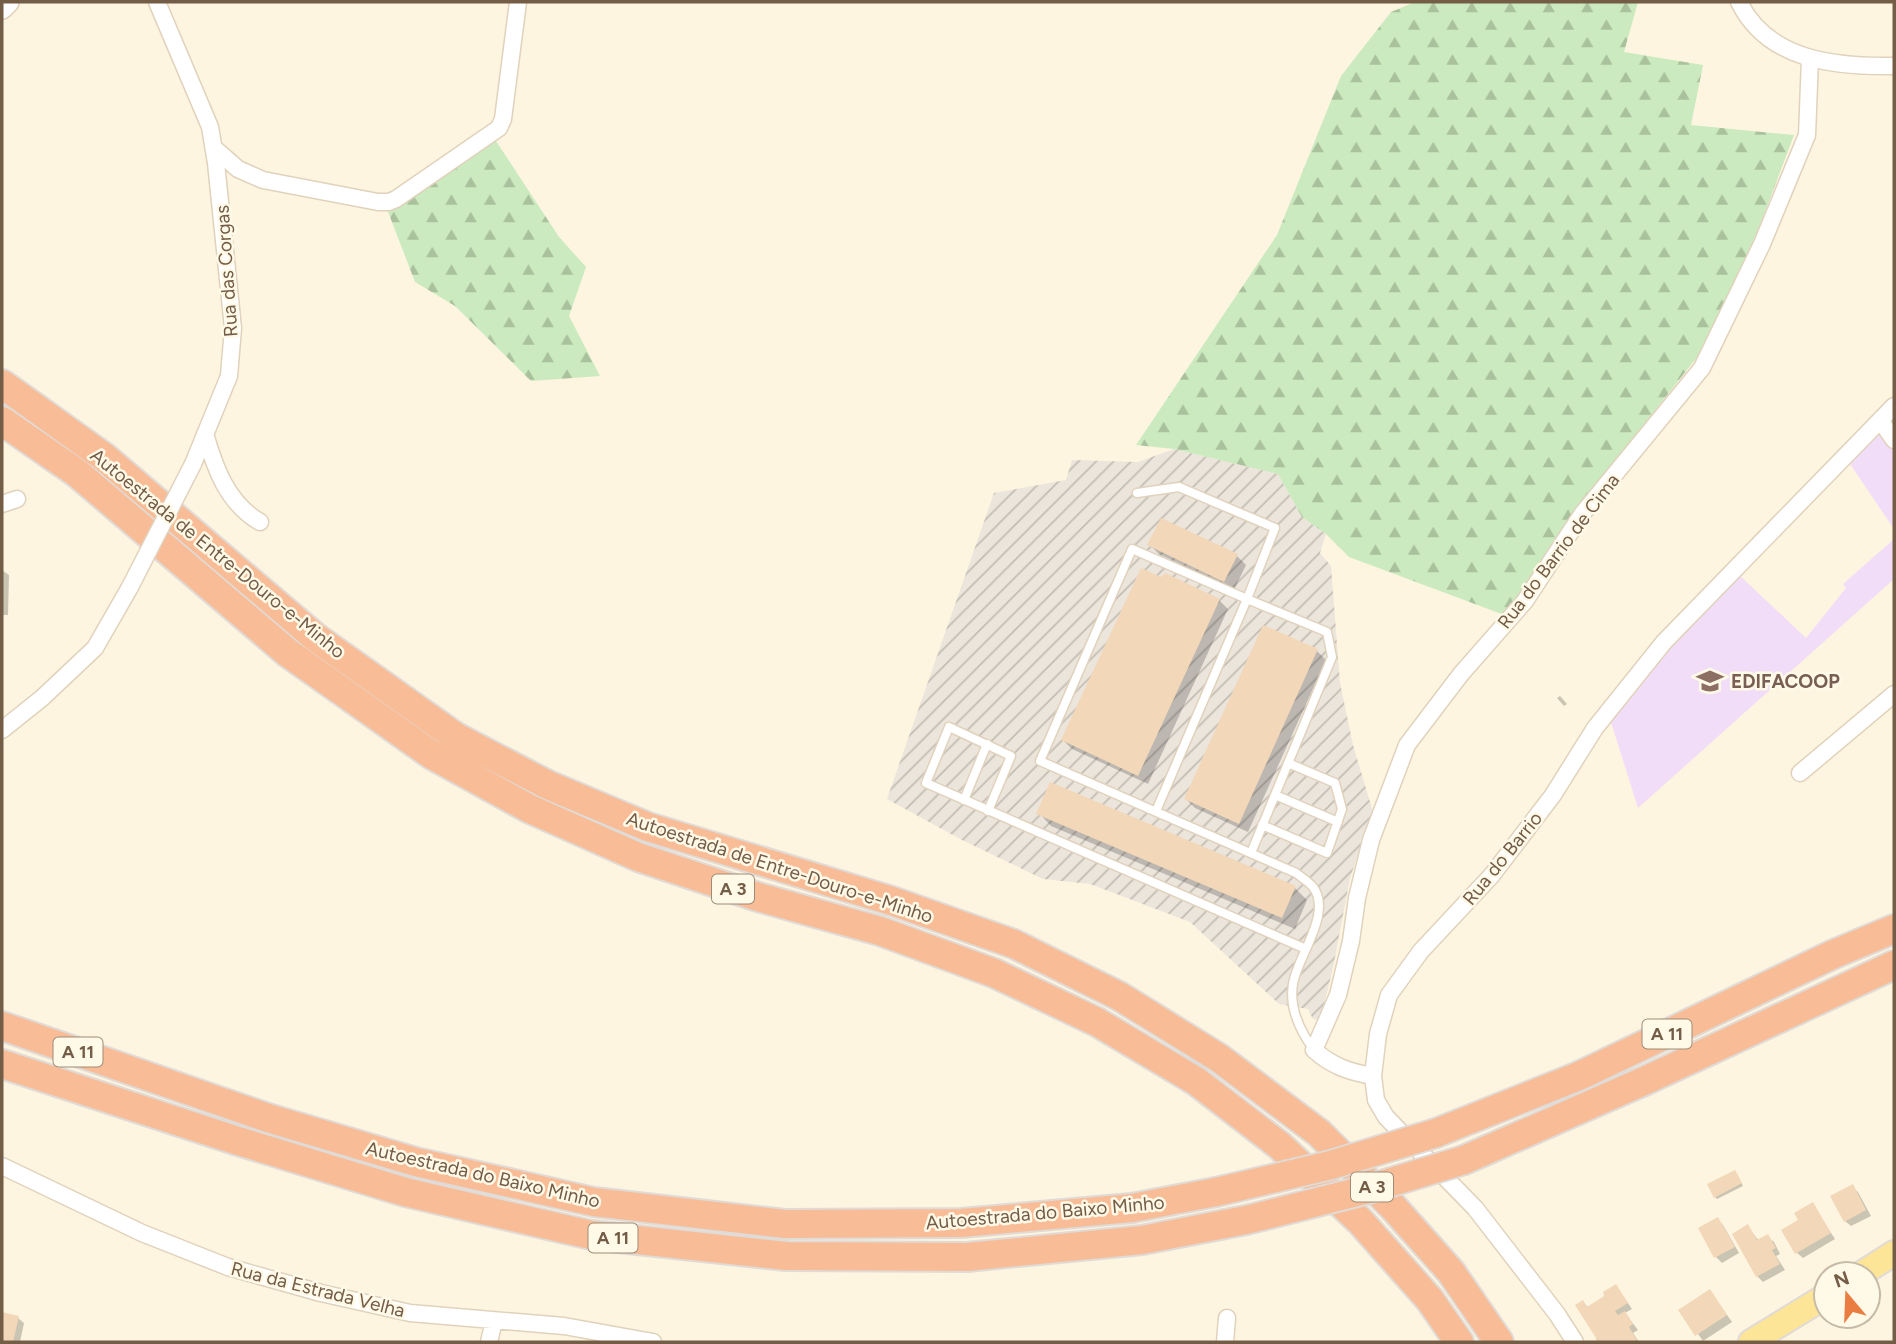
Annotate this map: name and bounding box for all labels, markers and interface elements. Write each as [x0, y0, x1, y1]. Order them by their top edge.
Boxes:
street label: Rua das Corgas [210, 204, 243, 338]
street label: Autoestrada de Entre-Douro-e-Minho [86, 444, 350, 663]
street label: Rua do Barrio de Cima [1493, 469, 1624, 633]
school or university icon: EDIFACOOP [1695, 666, 1725, 696]
place label: EDIFACOOP [1731, 670, 1840, 693]
street label: Autoestrada de Entre-Douro-e-Minho [624, 807, 936, 928]
street label: Rua do Barrio [1458, 807, 1547, 910]
road number: A 3 [712, 874, 754, 904]
road number: A 11 [1642, 1020, 1692, 1049]
road number: A 11 [54, 1037, 102, 1066]
street label: Autoestrada do Baixo Minho [364, 1136, 602, 1213]
road number: A 3 [1351, 1172, 1393, 1202]
street label: Autoestrada do Baixo Minho [925, 1191, 1165, 1234]
road number: A 11 [588, 1224, 638, 1252]
street label: Rua da Estrada Velha [228, 1257, 407, 1322]
north arrow [1812, 1260, 1882, 1330]
text: N [1831, 1266, 1852, 1293]

